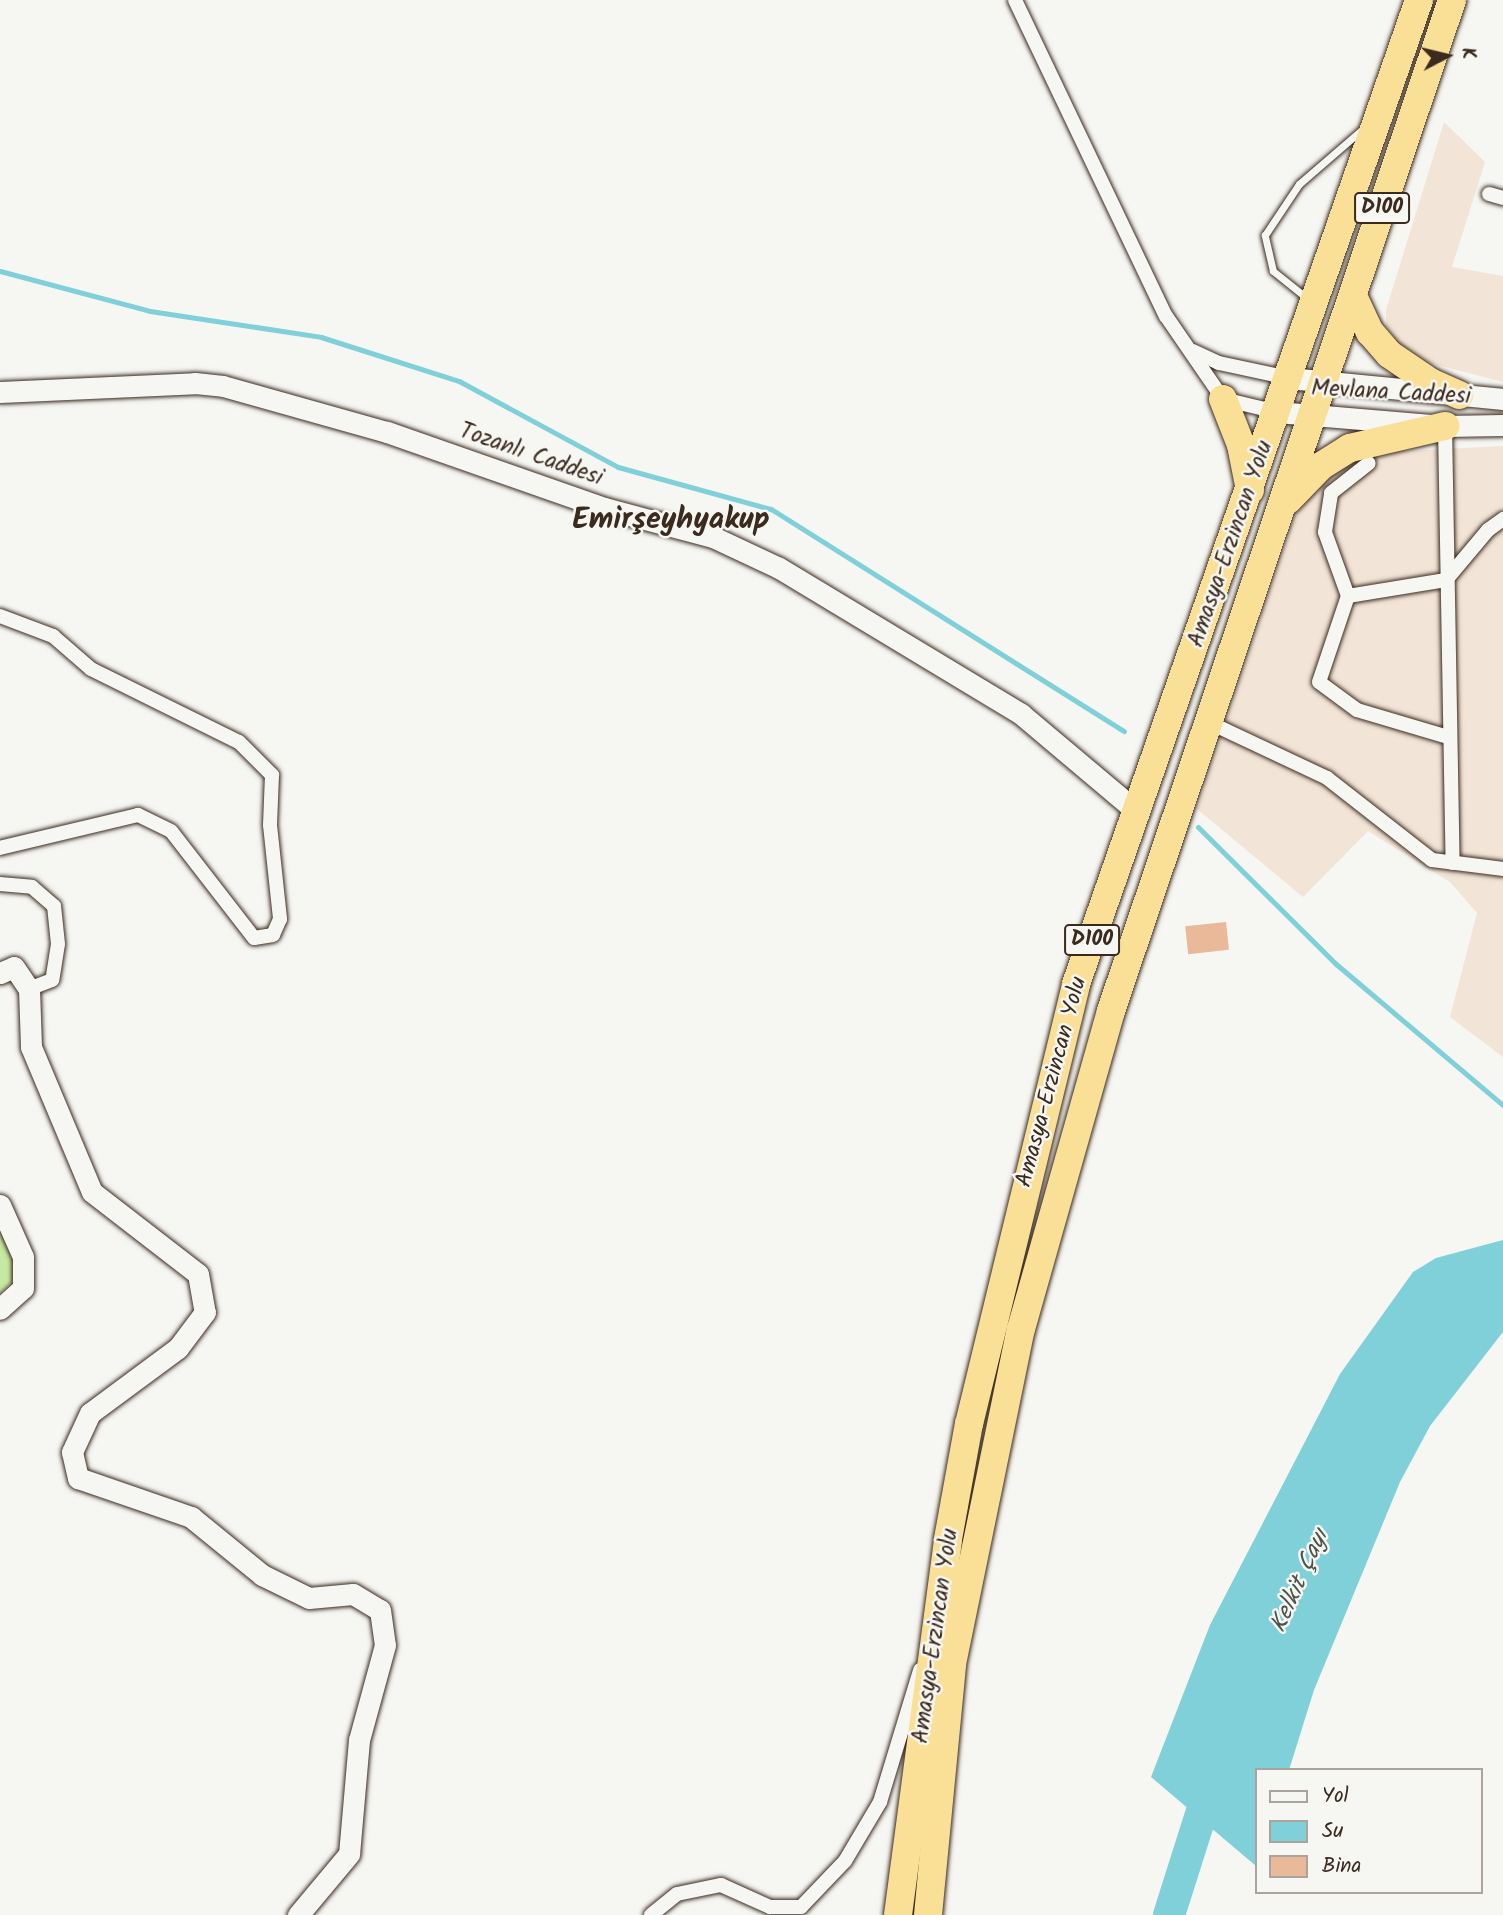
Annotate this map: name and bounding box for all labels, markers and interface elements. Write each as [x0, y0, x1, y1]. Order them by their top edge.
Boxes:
north arrow [1412, 21, 1482, 91]
text: K [1452, 46, 1483, 61]
road number: D100 [1354, 190, 1410, 226]
street label: Mevlana Caddesi [1310, 375, 1472, 411]
street label: Tozanlı Caddesi [456, 418, 606, 492]
street label: Amasya-Erzincan Yolu [1183, 437, 1279, 651]
district label: Emirşeyhyakup [572, 502, 770, 538]
road number: D100 [1064, 922, 1120, 958]
street label: Amasya-Erzincan Yolu [1011, 974, 1093, 1190]
water label: Kelkit Çayı [1264, 1525, 1336, 1637]
street label: Amasya-Erzincan Yolu [907, 1527, 965, 1745]
legend [1254, 1768, 1482, 1894]
text: Yol [1322, 1780, 1349, 1813]
text: Su [1322, 1815, 1343, 1848]
text: Bina [1322, 1850, 1361, 1883]

